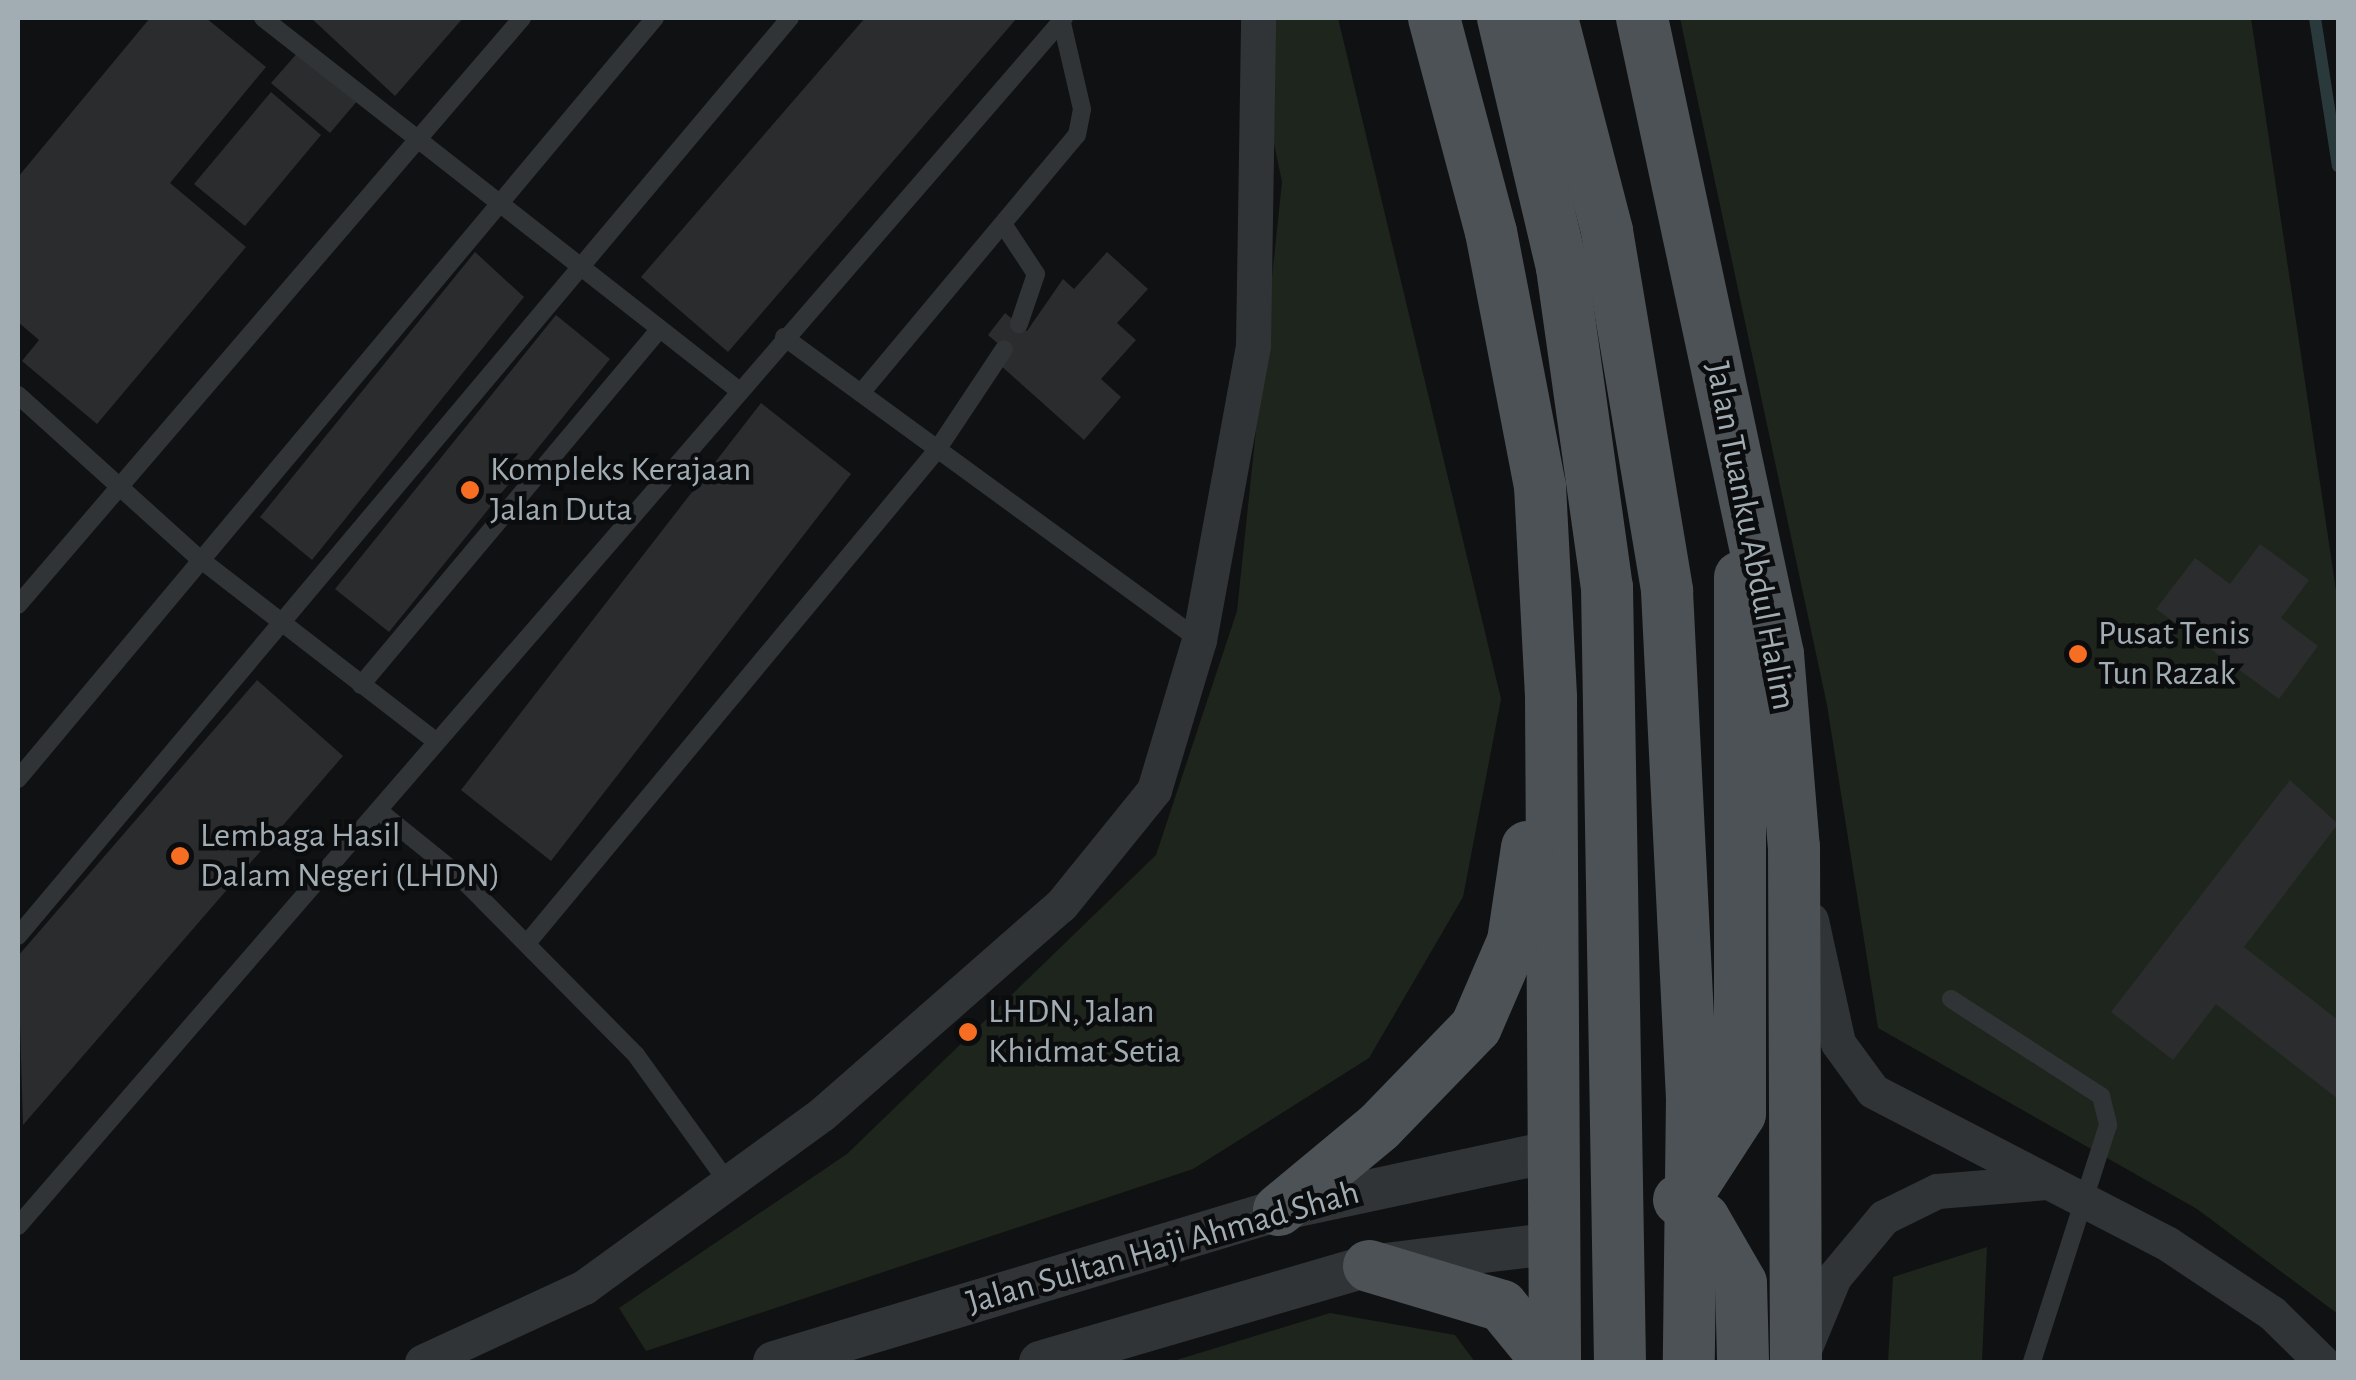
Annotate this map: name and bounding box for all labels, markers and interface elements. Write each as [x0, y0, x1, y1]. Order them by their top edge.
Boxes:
street label: Jalan Tuanku Abdul Halim [1696, 358, 1804, 714]
place label: Kompleks Kerajaan Jalan Duta [490, 449, 751, 531]
marker: Kompleks Kerajaan Jalan Duta [459, 479, 481, 501]
place label: Pusat Tenis Tun Razak [2098, 613, 2250, 695]
marker: Pusat Tenis Tun Razak [2067, 643, 2089, 665]
place label: Lembaga Hasil Dalam Negeri (LHDN) [200, 815, 501, 897]
marker: Lembaga Hasil Dalam Negeri (LHDN) [169, 845, 191, 867]
place label: LHDN, Jalan Khidmat Setia [988, 991, 1181, 1073]
marker: LHDN, Jalan Khidmat Setia [957, 1021, 979, 1043]
street label: Jalan Sultan Haji Ahmad Shah [962, 1172, 1364, 1324]

